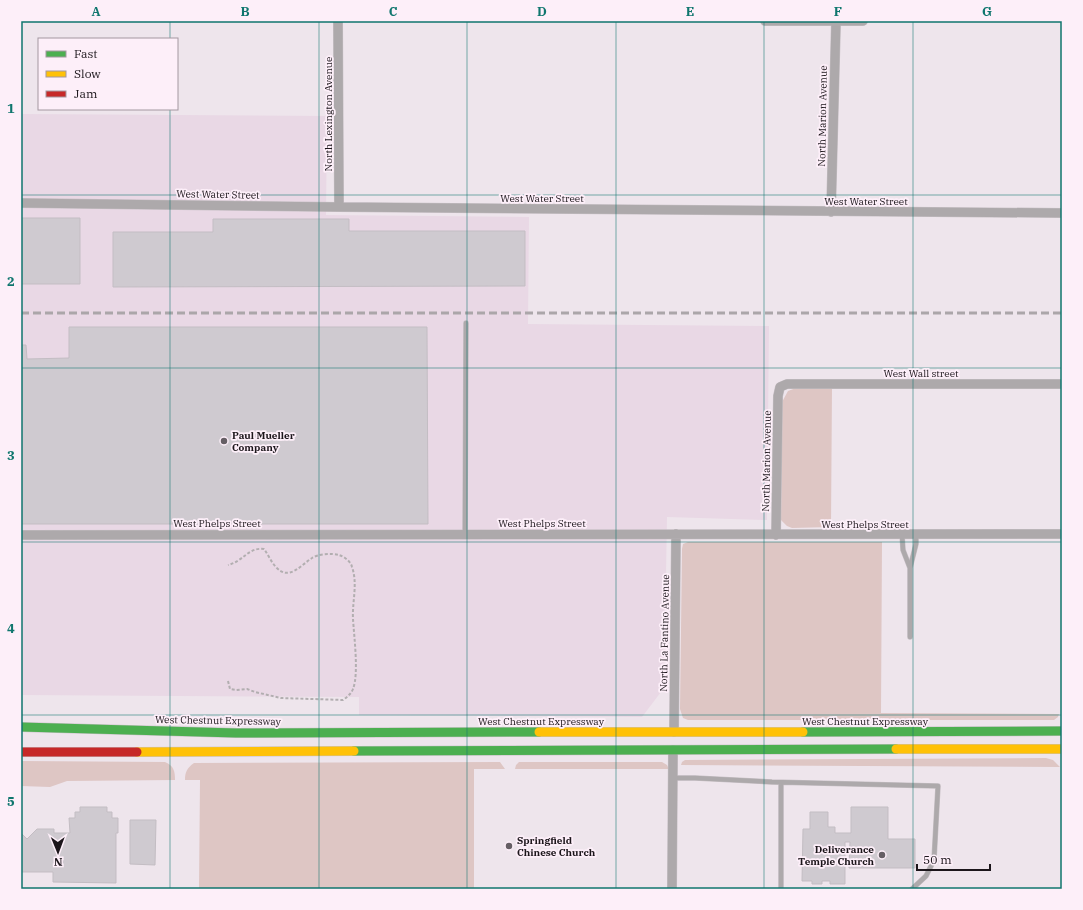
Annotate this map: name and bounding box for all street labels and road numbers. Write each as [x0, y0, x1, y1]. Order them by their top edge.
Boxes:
street label: North Lexington Avenue [322, 57, 335, 171]
street label: North Marion Avenue [815, 65, 830, 167]
street label: West Water Street [176, 187, 260, 202]
street label: West Water Street [500, 192, 584, 205]
street label: West Water Street [824, 195, 908, 208]
street label: West Wall street [883, 367, 959, 380]
street label: North Marion Avenue [759, 410, 774, 512]
street label: West Phelps Street [173, 517, 261, 530]
street label: West Phelps Street [498, 517, 586, 530]
street label: West Phelps Street [821, 518, 909, 531]
street label: North La Fantino Avenue [657, 574, 672, 692]
street label: West Chestnut Expressway [155, 713, 282, 728]
street label: West Chestnut Expressway [478, 715, 605, 728]
street label: West Chestnut Expressway [802, 715, 929, 728]

